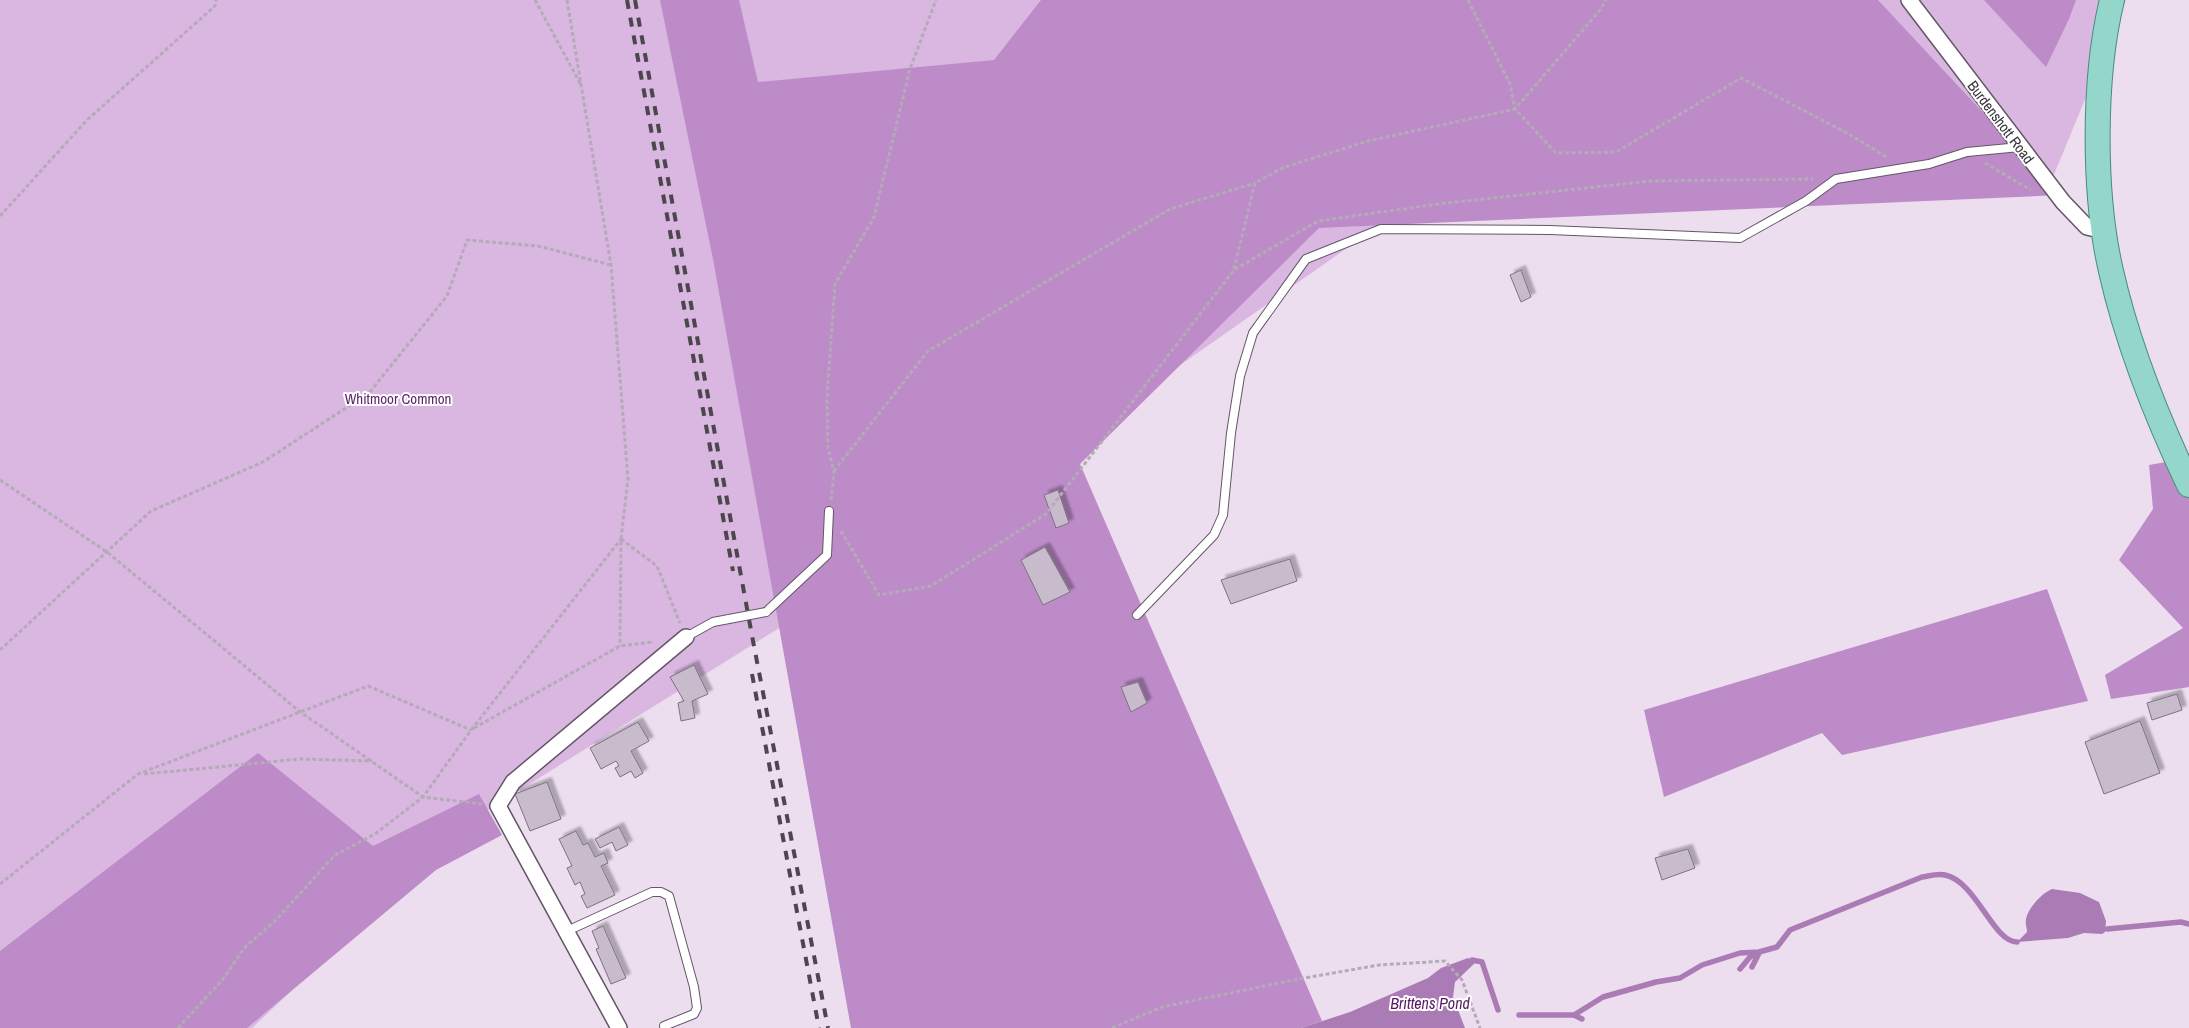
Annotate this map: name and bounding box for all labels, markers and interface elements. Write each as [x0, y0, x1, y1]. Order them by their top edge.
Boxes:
street label: Burdenshott Road [1963, 76, 2039, 168]
park label: Whitmoor Common [345, 388, 451, 409]
water label: Brittens Pond [1390, 992, 1470, 1014]

